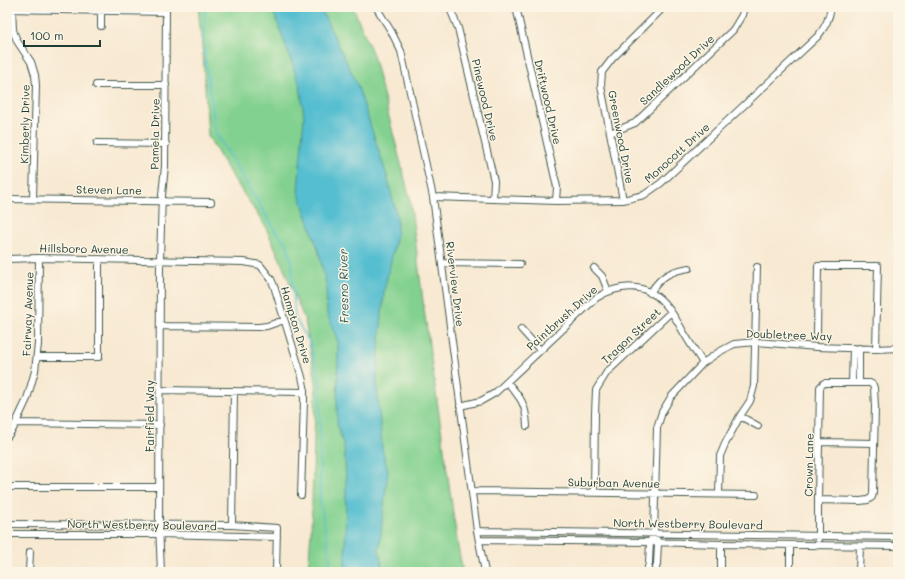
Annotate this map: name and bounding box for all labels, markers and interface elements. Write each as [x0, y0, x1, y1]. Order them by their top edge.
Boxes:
scale bar [24, 22, 100, 48]
text: 100 m [30, 27, 64, 43]
street label: Sandlewood Drive [636, 31, 717, 108]
street label: Pinewood Drive [469, 57, 502, 143]
street label: Driftwood Drive [531, 58, 566, 146]
street label: Kimberly Drive [16, 84, 33, 164]
street label: Greenwood Drive [605, 89, 638, 185]
street label: Pamela Drive [146, 98, 163, 170]
street label: Monocott Drive [641, 119, 713, 186]
street label: Steven Lane [76, 181, 142, 198]
street label: Hillsboro Avenue [39, 240, 129, 257]
street label: Riverview Drive [443, 240, 468, 328]
water label: Fresno River [334, 249, 352, 324]
street label: Fairway Avenue [19, 271, 36, 357]
street label: Paintbrush Drive [523, 282, 600, 354]
street label: Hampton Drive [278, 284, 315, 366]
street label: Tragon Street [598, 304, 664, 367]
street label: Doubletree Way [746, 325, 833, 344]
street label: Fairfield Way [142, 380, 157, 452]
street label: Crown Lane [800, 433, 817, 497]
street label: Suburban Avenue [568, 474, 660, 491]
street label: North Westberry Boulevard [613, 515, 763, 532]
street label: North Westberry Boulevard [67, 516, 217, 533]

